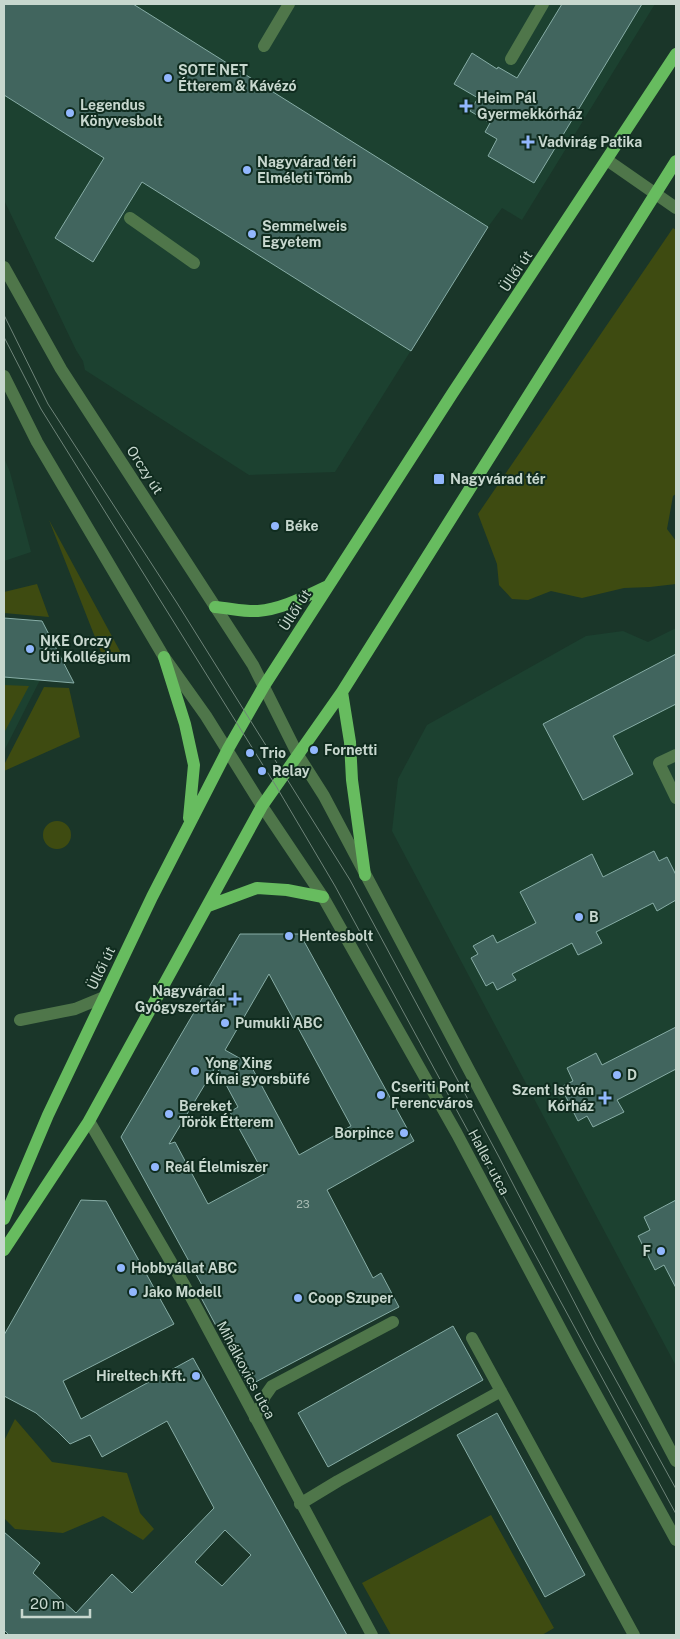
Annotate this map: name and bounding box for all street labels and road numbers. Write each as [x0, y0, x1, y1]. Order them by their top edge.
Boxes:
street label: Üllői út [495, 246, 536, 295]
street label: Orczy út [124, 443, 166, 497]
street label: Üllői út [274, 585, 314, 634]
street label: Üllői út [82, 943, 118, 992]
street label: Haller utca [465, 1127, 513, 1197]
street label: Mihálkovics utca [213, 1318, 279, 1422]

